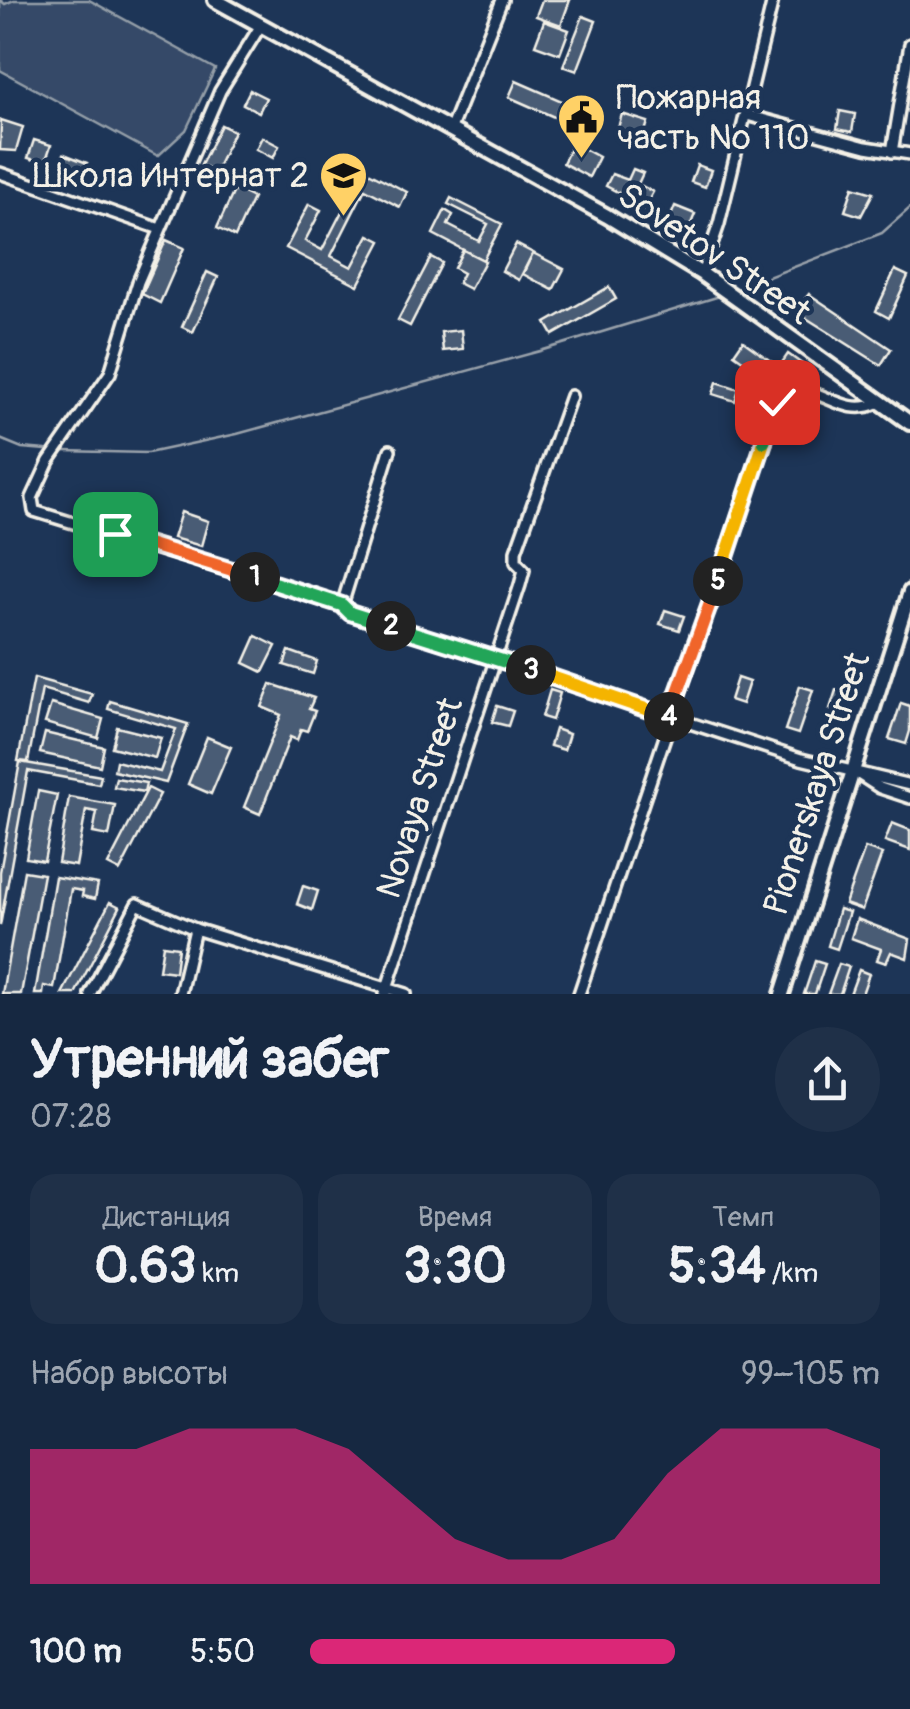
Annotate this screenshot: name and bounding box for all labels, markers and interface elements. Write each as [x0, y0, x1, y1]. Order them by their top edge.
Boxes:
place label: Пожарная часть № 110 [616, 76, 810, 160]
public building icon: Пожарная часть № 110 [555, 92, 607, 160]
school or university icon: Школа Интернат 2 [318, 150, 370, 218]
place label: Школа Интернат 2 [33, 154, 309, 198]
street label: Sovetov Street [609, 173, 820, 335]
pin [735, 360, 820, 445]
icon: check [750, 375, 805, 430]
pin [73, 492, 158, 577]
icon: arrive [88, 507, 143, 562]
pin: 1 [230, 552, 280, 602]
pin: 5 [693, 556, 743, 606]
text: 1 [250, 559, 260, 594]
text: 5 [710, 563, 726, 598]
pin: 2 [366, 601, 416, 651]
text: 2 [383, 608, 399, 643]
pin: 3 [506, 645, 556, 695]
street label: Pionerskaya Street [754, 646, 881, 921]
text: 3 [523, 652, 539, 687]
street label: Novaya Street [367, 691, 473, 904]
pin: 4 [644, 692, 694, 742]
text: 4 [661, 699, 677, 734]
text: Утренний забег [30, 1025, 389, 1094]
button: share [775, 1027, 880, 1132]
text: 07:28 [30, 1097, 111, 1137]
text: Дистанция [103, 1200, 230, 1235]
text: Время [418, 1200, 492, 1235]
text: Темп [712, 1200, 774, 1235]
text: 0.63 [94, 1235, 196, 1298]
text: 3:30 [403, 1235, 507, 1298]
text: 5:34 [668, 1235, 766, 1298]
text: km [196, 1256, 239, 1291]
text: /km [766, 1256, 818, 1291]
text: Набор высоты [30, 1354, 228, 1394]
text: 99–105 m [741, 1354, 880, 1394]
text: 100 m [30, 1632, 122, 1672]
text: 5:50 [190, 1632, 255, 1672]

